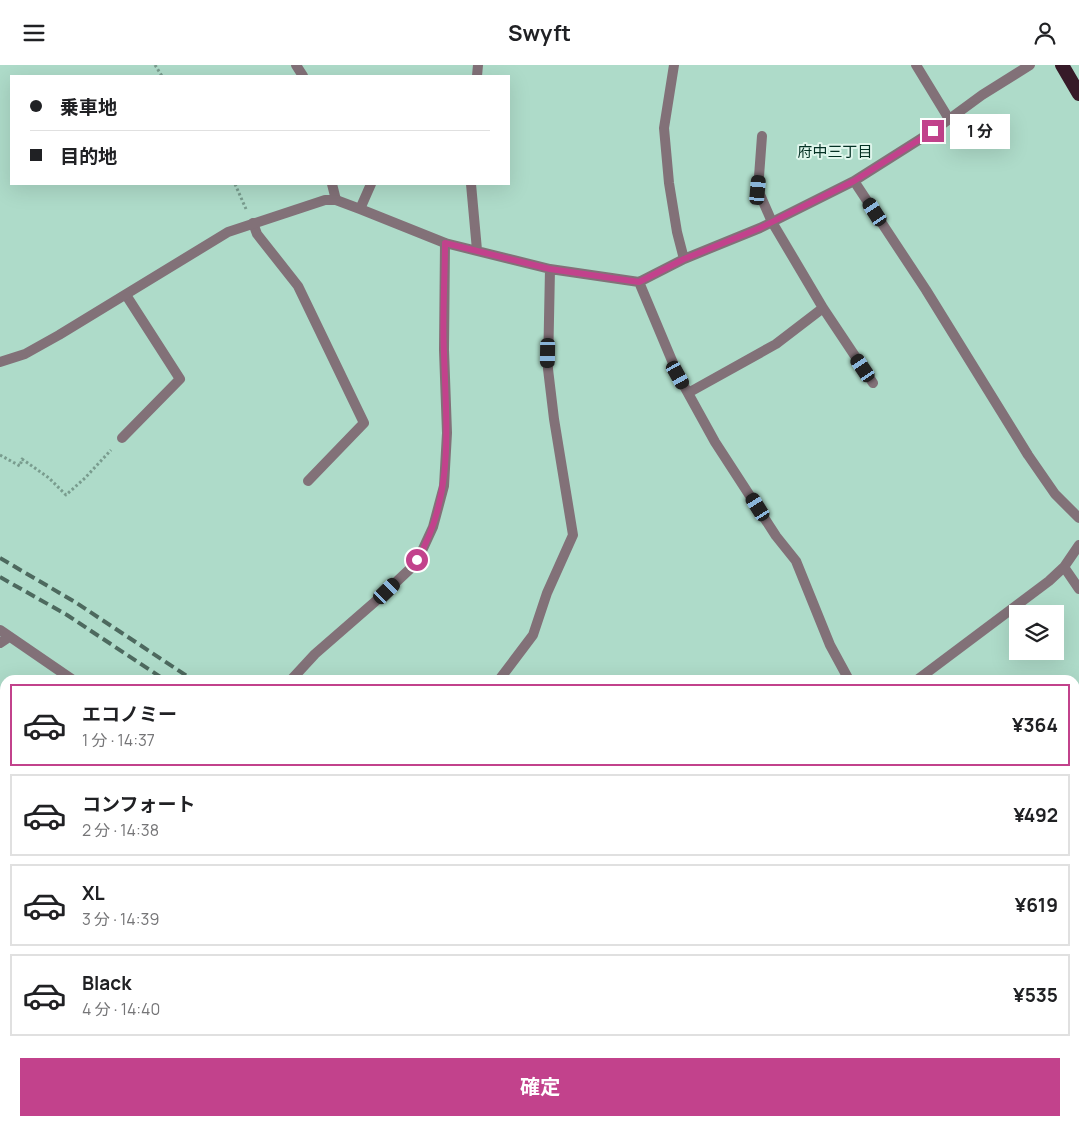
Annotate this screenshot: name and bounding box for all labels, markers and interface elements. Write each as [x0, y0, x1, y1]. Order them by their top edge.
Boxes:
text: Swyft [508, 18, 571, 48]
icon: menu [20, 19, 48, 47]
icon: person [1031, 19, 1059, 47]
text: 乗車地 [60, 94, 117, 120]
callout: 1 分 [950, 113, 1010, 149]
route end [922, 120, 944, 142]
text: 1 分 [967, 120, 993, 142]
district label: 府中三丁目 [797, 141, 873, 162]
text: 目的地 [60, 143, 117, 169]
car [749, 174, 766, 206]
car [860, 195, 889, 229]
car [540, 338, 555, 368]
car [848, 351, 877, 385]
car [664, 358, 691, 392]
car [743, 490, 772, 524]
route start [406, 549, 428, 571]
car [370, 575, 403, 607]
map controls [1009, 605, 1064, 660]
button: layers [1009, 605, 1064, 660]
text: エコノミー [82, 701, 177, 727]
icon: car [22, 703, 67, 748]
text: ¥364 [1012, 712, 1058, 738]
text: 1 分 · 14:37 [82, 729, 155, 751]
text: コンフォート [82, 791, 195, 817]
icon: car [22, 793, 67, 838]
text: ¥492 [1014, 802, 1058, 828]
text: 2 分 · 14:38 [82, 819, 159, 841]
text: XL [82, 880, 105, 906]
icon: car [22, 883, 67, 928]
text: ¥619 [1015, 892, 1058, 918]
text: 3 分 · 14:39 [82, 908, 159, 930]
text: Black [82, 970, 131, 996]
icon: car [22, 973, 67, 1018]
text: ¥535 [1013, 982, 1058, 1008]
text: 4 分 · 14:40 [82, 998, 160, 1020]
button: 確定 [20, 1058, 1060, 1116]

